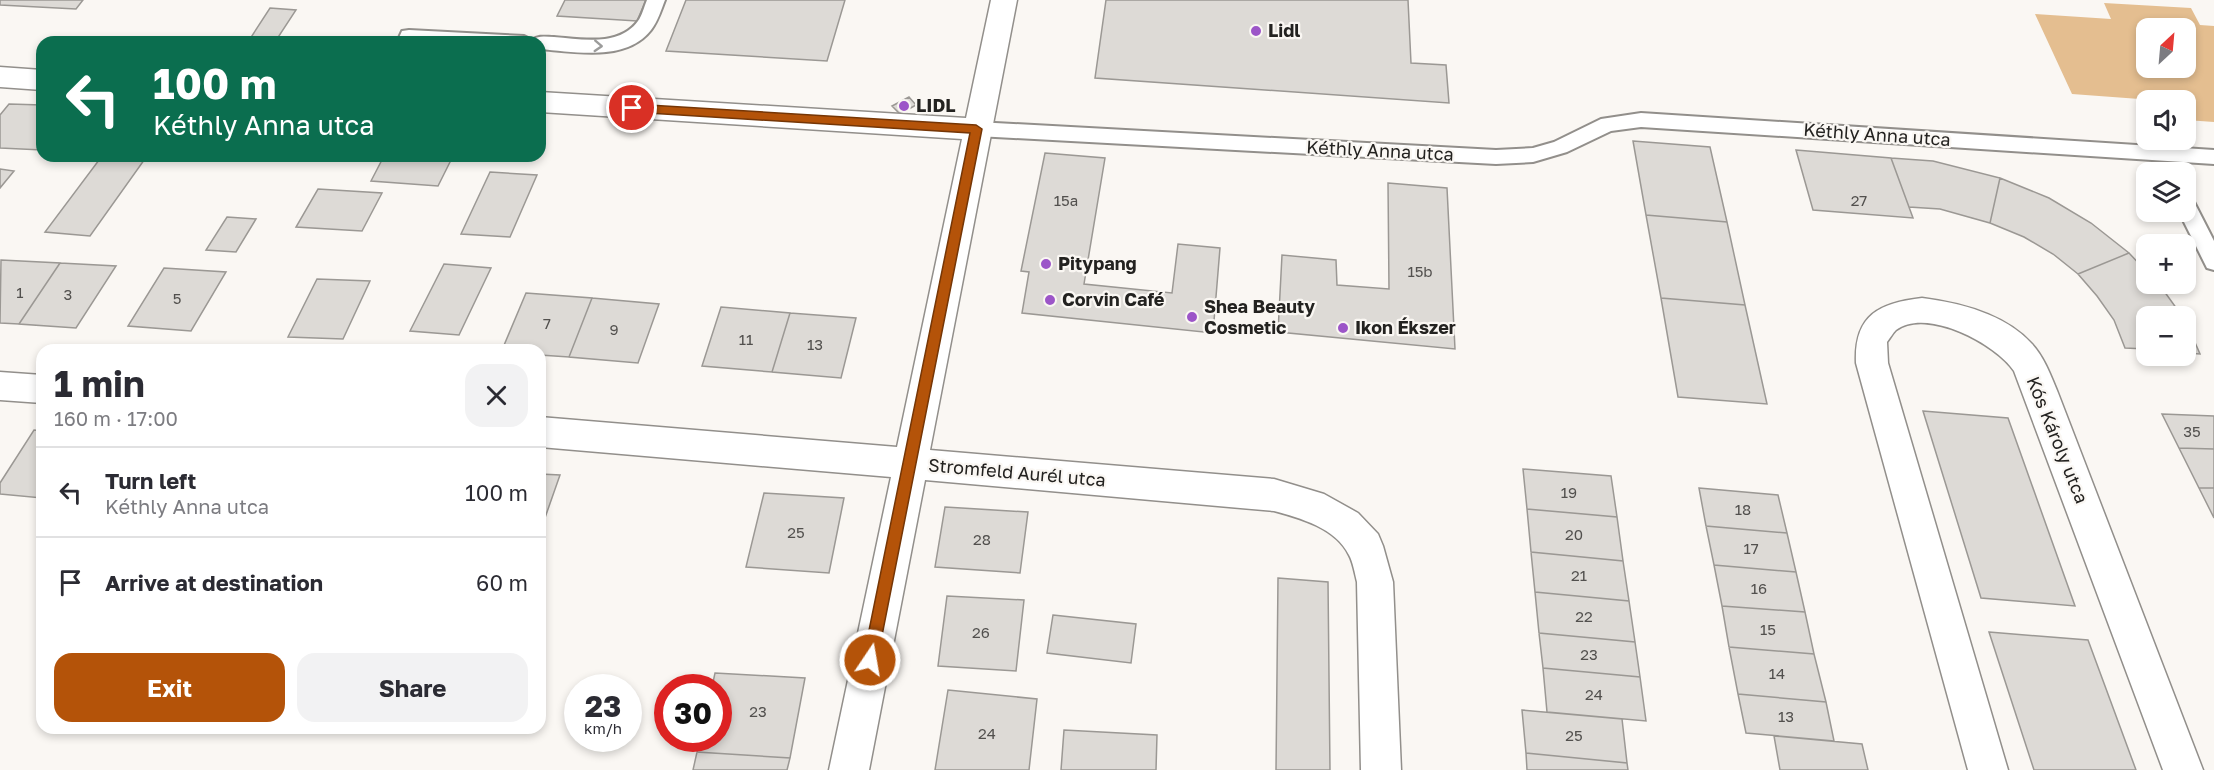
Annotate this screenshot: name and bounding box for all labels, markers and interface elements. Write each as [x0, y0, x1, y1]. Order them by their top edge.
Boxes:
north arrow [2136, 18, 2196, 78]
map controls [2136, 18, 2196, 366]
place label: Lidl [1268, 19, 1300, 41]
marker: Lidl [1249, 24, 1263, 38]
one-way arrow [594, 39, 603, 52]
text: 100 m [153, 58, 276, 108]
icon: left [54, 60, 132, 138]
pin [606, 82, 657, 133]
button: sound [2136, 90, 2196, 150]
icon: arrive [615, 91, 648, 124]
place label: LIDL [916, 94, 956, 116]
marker: LIDL [897, 99, 911, 113]
text: Kéthly Anna utca [153, 109, 375, 141]
street label: Kéthly Anna utca [1803, 118, 1952, 150]
street label: Kéthly Anna utca [1306, 135, 1454, 165]
button: layers [2136, 162, 2196, 222]
house number: 15a [1054, 191, 1078, 209]
house number: 27 [1851, 191, 1867, 209]
button: + [2136, 234, 2196, 294]
place label: Pitypang [1058, 252, 1137, 274]
marker: Pitypang [1039, 257, 1053, 271]
house number: 15b [1407, 262, 1433, 280]
house number: 1 [16, 283, 24, 301]
house number: 3 [64, 285, 72, 303]
place label: Corvin Café [1062, 288, 1165, 310]
house number: 5 [173, 289, 181, 307]
marker: Corvin Café [1043, 293, 1057, 307]
place label: Shea Beauty Cosmetic [1204, 295, 1315, 338]
button: − [2136, 306, 2196, 366]
marker: Shea Beauty Cosmetic [1185, 310, 1199, 324]
house number: 7 [543, 314, 551, 332]
place label: Ikon Ékszer [1355, 316, 1456, 338]
house number: 9 [609, 320, 619, 338]
marker: Ikon Ékszer [1336, 321, 1350, 335]
house number: 11 [739, 330, 753, 348]
house number: 13 [807, 335, 823, 353]
text: 1 min [54, 362, 145, 405]
button: close [465, 364, 528, 427]
street label: Kós Károly utca [2022, 373, 2093, 506]
text: 160 m · 17:00 [54, 406, 178, 430]
house number: 35 [2183, 422, 2201, 440]
street label: Stromfeld Aurél utca [927, 453, 1107, 491]
text: Turn left [105, 467, 196, 494]
icon: left [54, 476, 87, 509]
text: 100 m [465, 479, 528, 506]
house number: 19 [1561, 483, 1577, 501]
text: Kéthly Anna utca [105, 494, 269, 518]
house number: 18 [1735, 500, 1751, 518]
house number: 25 [787, 523, 805, 541]
house number: 20 [1565, 525, 1583, 543]
house number: 28 [973, 530, 991, 548]
house number: 17 [1743, 539, 1759, 557]
icon: arrive [54, 566, 87, 599]
house number: 21 [1571, 566, 1587, 584]
text: Arrive at destination [105, 569, 323, 596]
text: 60 m [476, 569, 528, 596]
house number: 16 [1751, 579, 1767, 597]
house number: 22 [1575, 607, 1593, 625]
house number: 15 [1760, 620, 1776, 638]
house number: 26 [972, 623, 990, 641]
position arrow [838, 628, 902, 692]
house number: 23 [1580, 645, 1598, 663]
button: Exit [54, 653, 285, 722]
button: Share [297, 653, 528, 722]
house number: 14 [1769, 664, 1785, 682]
speed limit sign: 30 [654, 674, 732, 752]
house number: 24 [1585, 685, 1603, 703]
text: 23 [585, 688, 621, 724]
house number: 23 [749, 702, 767, 720]
house number: 13 [1778, 707, 1794, 725]
text: km/h [584, 719, 622, 737]
house number: 24 [978, 724, 996, 742]
house number: 25 [1565, 726, 1583, 744]

